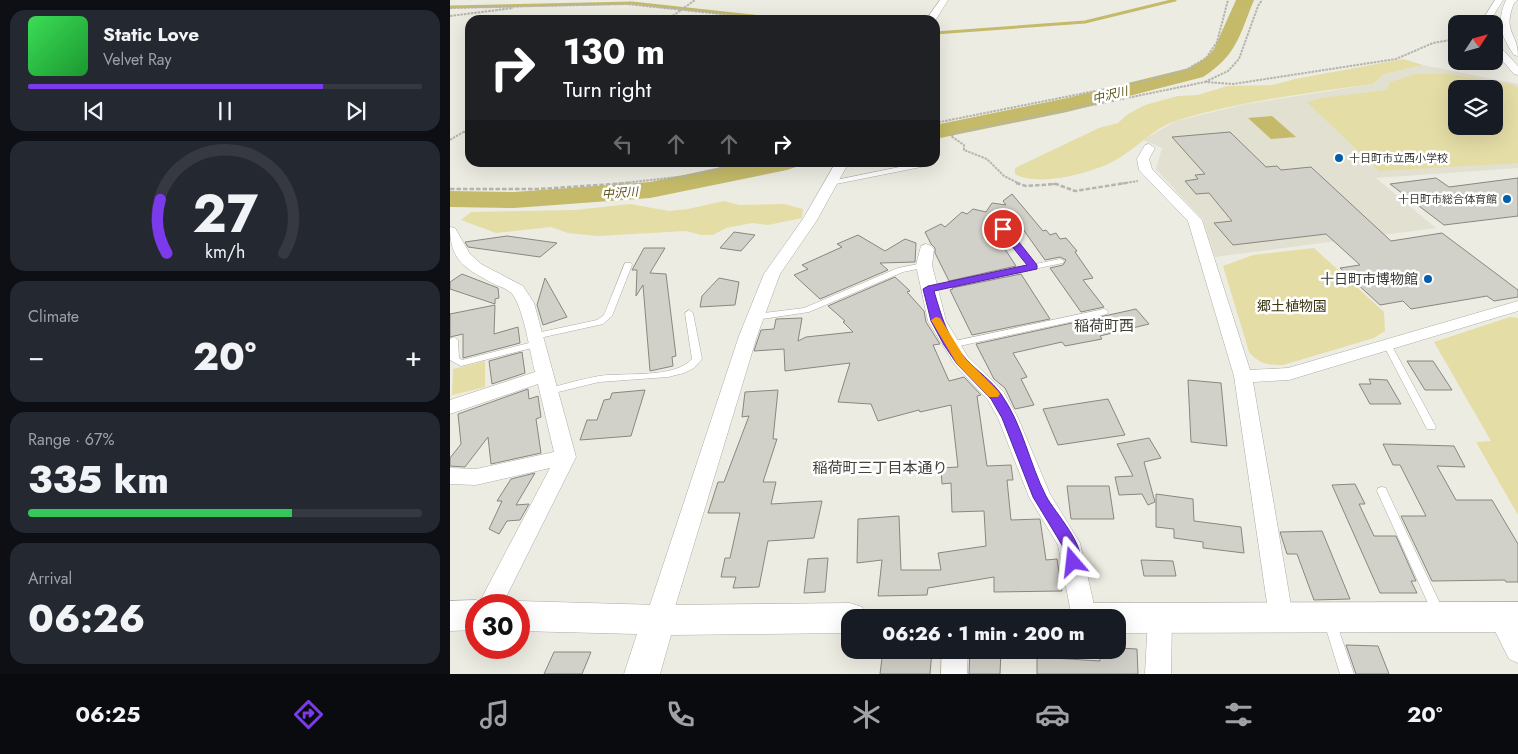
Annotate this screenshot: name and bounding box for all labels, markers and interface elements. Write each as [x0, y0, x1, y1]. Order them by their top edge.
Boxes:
north arrow [1448, 15, 1502, 70]
map controls [1448, 15, 1503, 135]
text: Static Love [103, 21, 199, 48]
text: 130 m [563, 27, 665, 77]
icon: right [480, 35, 545, 100]
text: Velvet Ray [103, 48, 172, 71]
text: Turn right [563, 73, 651, 105]
button: layers [1448, 80, 1503, 135]
water label: 中沢川 [1090, 81, 1132, 108]
icon: previous [80, 97, 108, 125]
icon: pause [211, 97, 239, 125]
icon: next [342, 97, 370, 125]
icon: left [609, 130, 637, 158]
icon: ahead [662, 130, 690, 158]
icon: ahead [715, 130, 743, 158]
icon: right [768, 130, 796, 158]
place label: 十日町市立西小学校 [1349, 150, 1448, 166]
marker: 十日町市立西小学校 [1333, 152, 1345, 164]
text: 27 [192, 176, 258, 252]
water label: 中沢川 [601, 183, 641, 203]
place label: 十日町市総合体育館 [1398, 191, 1497, 207]
marker: 十日町市総合体育館 [1501, 193, 1513, 205]
pin [982, 208, 1024, 250]
icon: arrive [989, 215, 1017, 243]
text: km/h [205, 239, 245, 265]
place label: 十日町市博物館 [1320, 269, 1418, 289]
marker: 十日町市博物館 [1422, 273, 1434, 285]
park label: 郷土植物園 [1257, 296, 1327, 316]
text: Climate [28, 305, 79, 328]
district label: 稲荷町西 [1074, 315, 1134, 337]
text: 20° [193, 329, 256, 384]
text: − [28, 336, 45, 377]
text: + [405, 336, 422, 377]
text: Range · 67% [28, 428, 114, 451]
text: 335 km [28, 452, 169, 507]
district label: 稲荷町三丁目本通り [812, 457, 948, 479]
position arrow [1046, 535, 1098, 587]
text: Arrival [28, 567, 72, 590]
text: 06:26 [28, 591, 145, 646]
speed limit sign: 30 [465, 594, 530, 659]
text: 06:26 · 1 min · 200 m [882, 620, 1085, 647]
icon: directions [291, 697, 326, 732]
icon: music [477, 697, 512, 732]
icon: phone [663, 697, 698, 732]
icon: climate [849, 697, 884, 732]
icon: car [1035, 697, 1070, 732]
icon: filters [1221, 697, 1256, 732]
text: 06:25 [75, 698, 140, 730]
text: 20° [1407, 698, 1442, 730]

